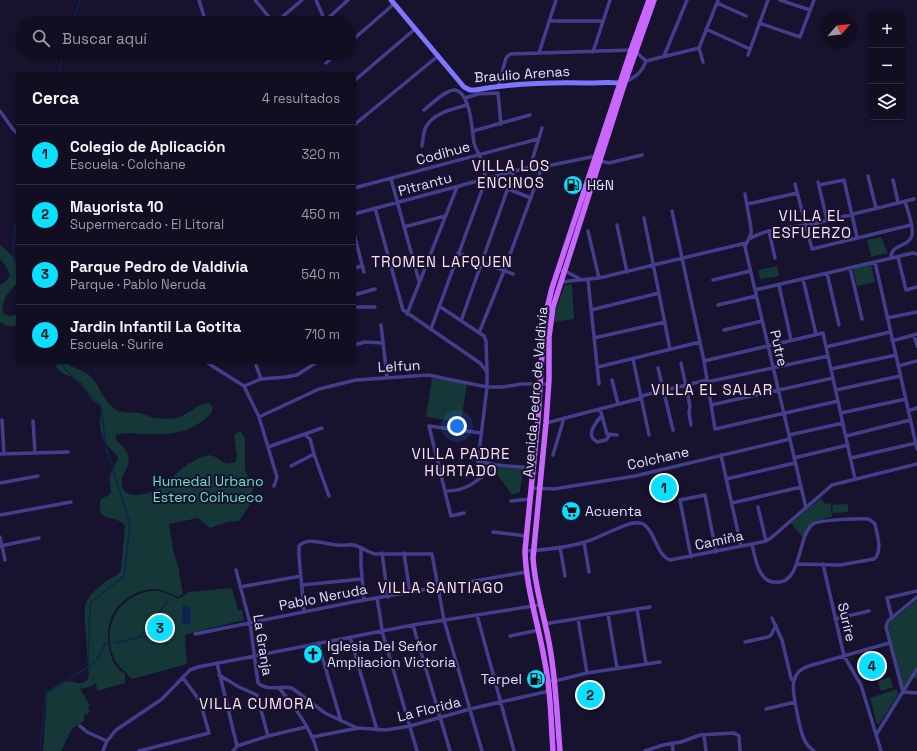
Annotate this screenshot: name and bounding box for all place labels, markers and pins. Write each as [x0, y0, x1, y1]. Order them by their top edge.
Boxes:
fuel station icon: H&N [562, 174, 584, 196]
place label: H&N [587, 176, 614, 194]
pin: 1 [651, 473, 677, 503]
supermarket icon: Acuenta [560, 500, 582, 522]
place label: Acuenta [585, 502, 642, 520]
pin: 3 [147, 613, 173, 643]
place label: Iglesia Del Señor Ampliacion Victoria [327, 637, 456, 671]
church icon: Iglesia Del Señor Ampliacion Victoria [302, 643, 324, 665]
pin: 4 [859, 651, 885, 681]
fuel station icon: Terpel [525, 668, 547, 690]
place label: Terpel [481, 670, 522, 688]
pin: 2 [577, 680, 603, 710]

